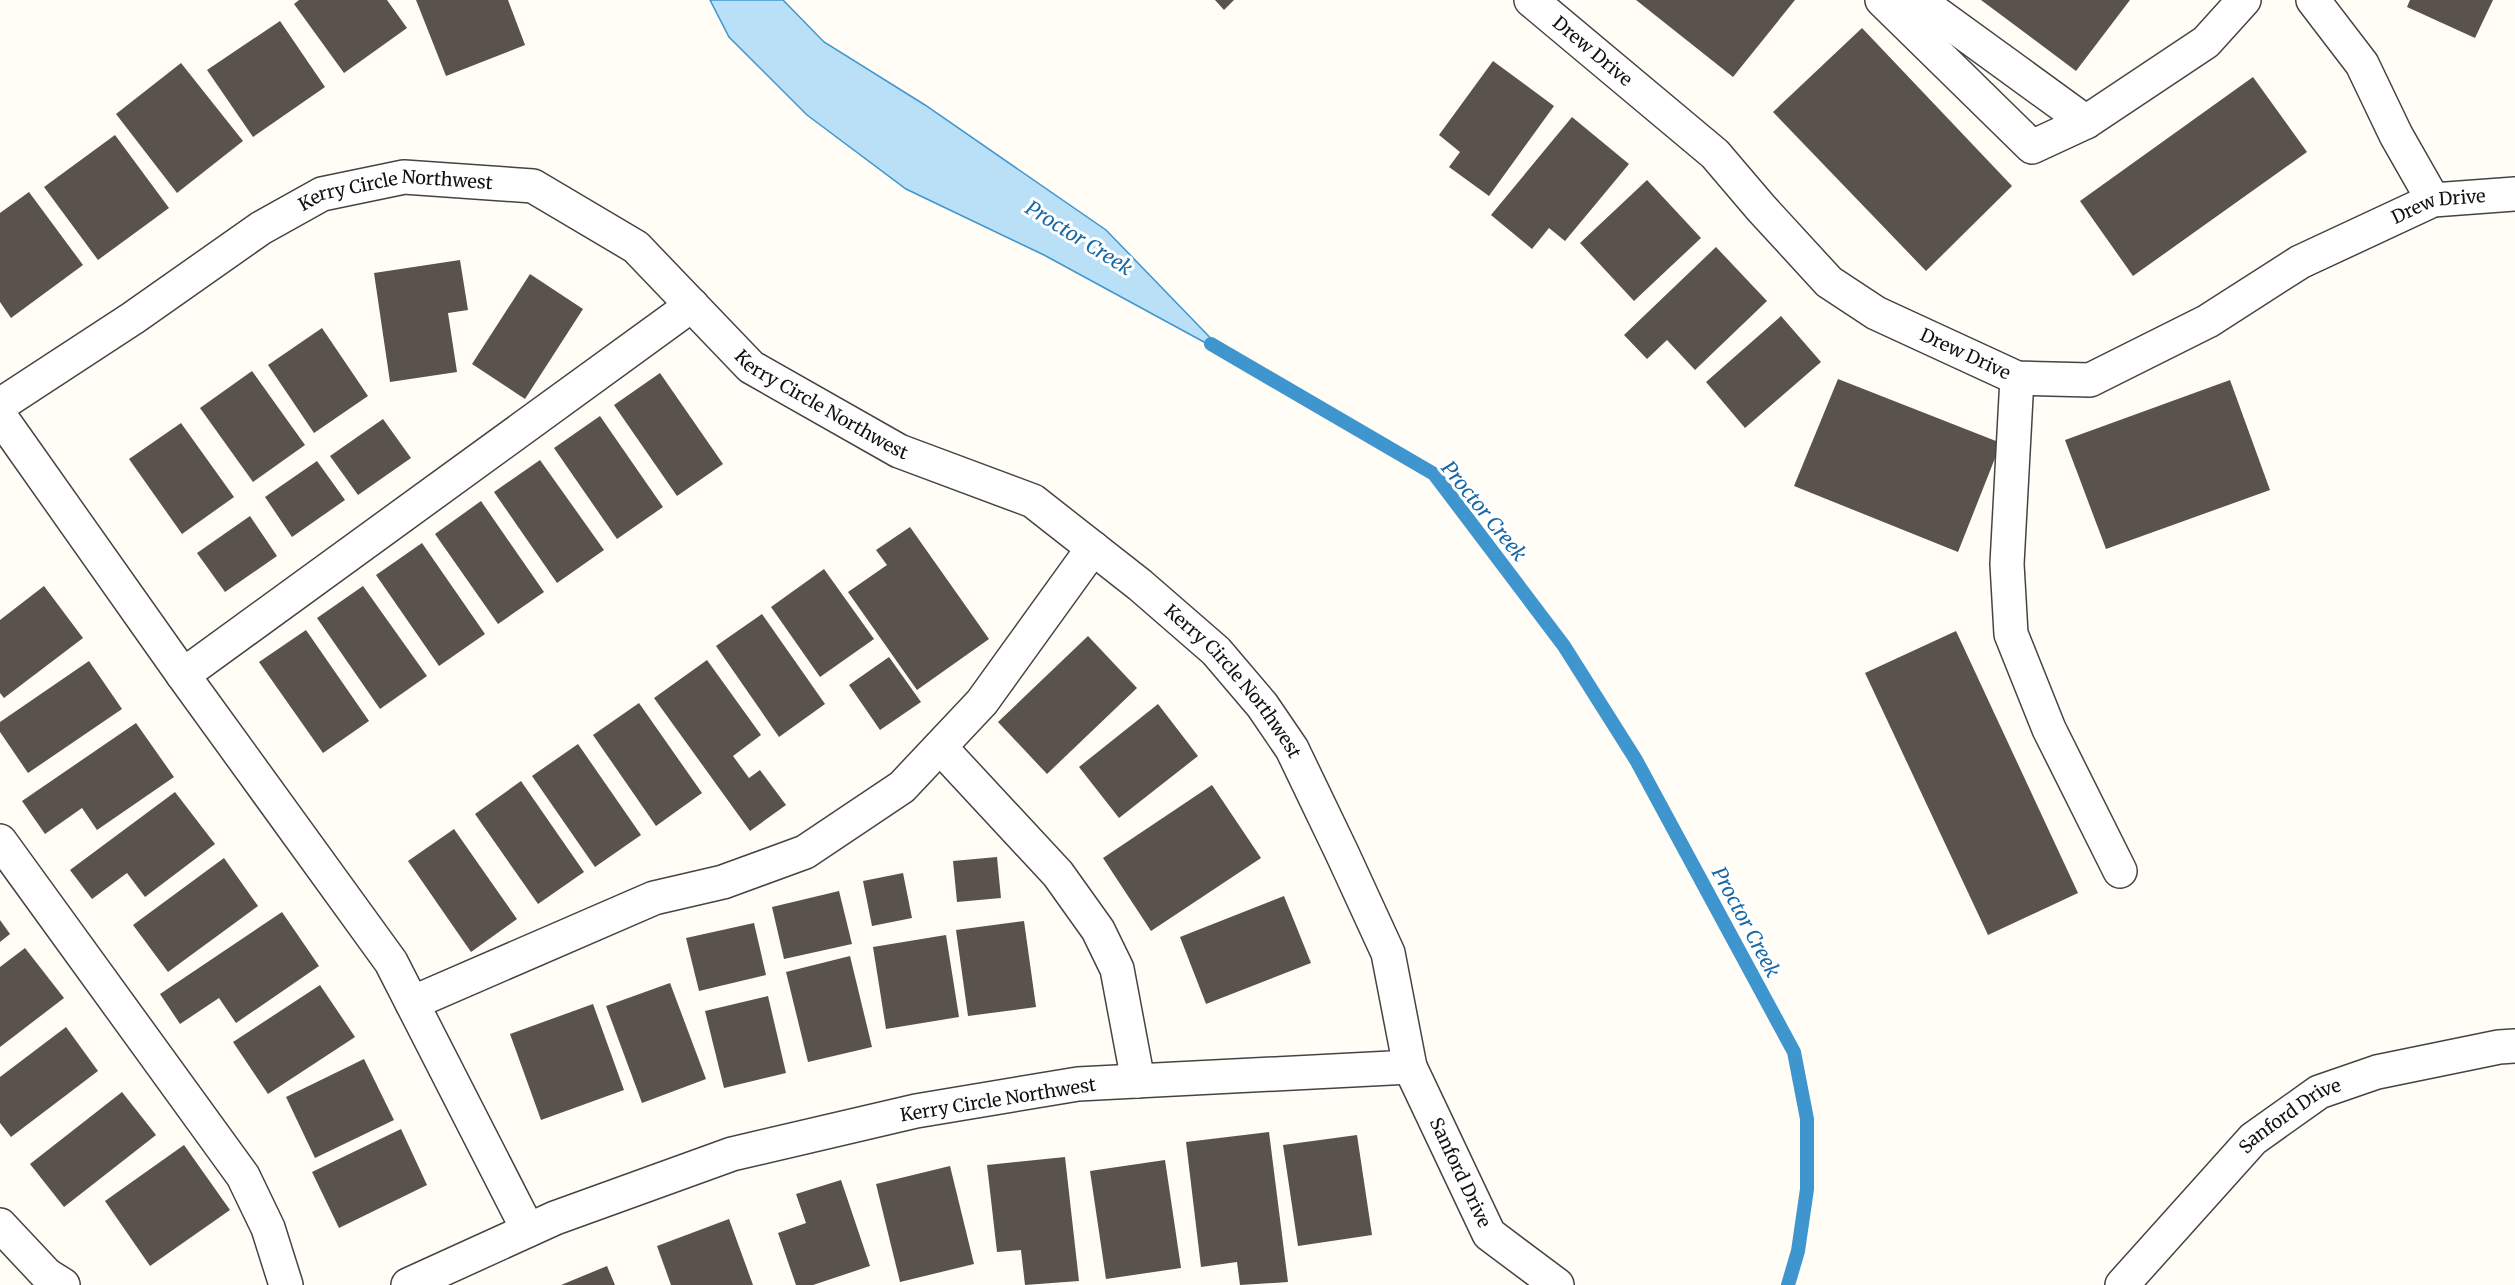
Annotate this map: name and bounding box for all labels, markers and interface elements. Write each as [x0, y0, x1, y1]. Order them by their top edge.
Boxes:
street label: Drew Drive [1548, 11, 1637, 91]
street label: Kerry Circle Northwest [294, 165, 494, 216]
street label: Drew Drive [2388, 184, 2486, 229]
water label: Proctor Creek [1021, 195, 1137, 280]
street label: Drew Drive [1917, 323, 2014, 384]
street label: Kerry Circle Northwest [730, 345, 911, 464]
water label: Proctor Creek [1436, 456, 1532, 566]
street label: Kerry Circle Northwest [1160, 599, 1307, 762]
water label: Proctor Creek [1707, 862, 1786, 981]
street label: Kerry Circle Northwest [898, 1073, 1097, 1126]
street label: Sanford Drive [2234, 1073, 2344, 1158]
street label: Sanford Drive [1425, 1114, 1496, 1231]

